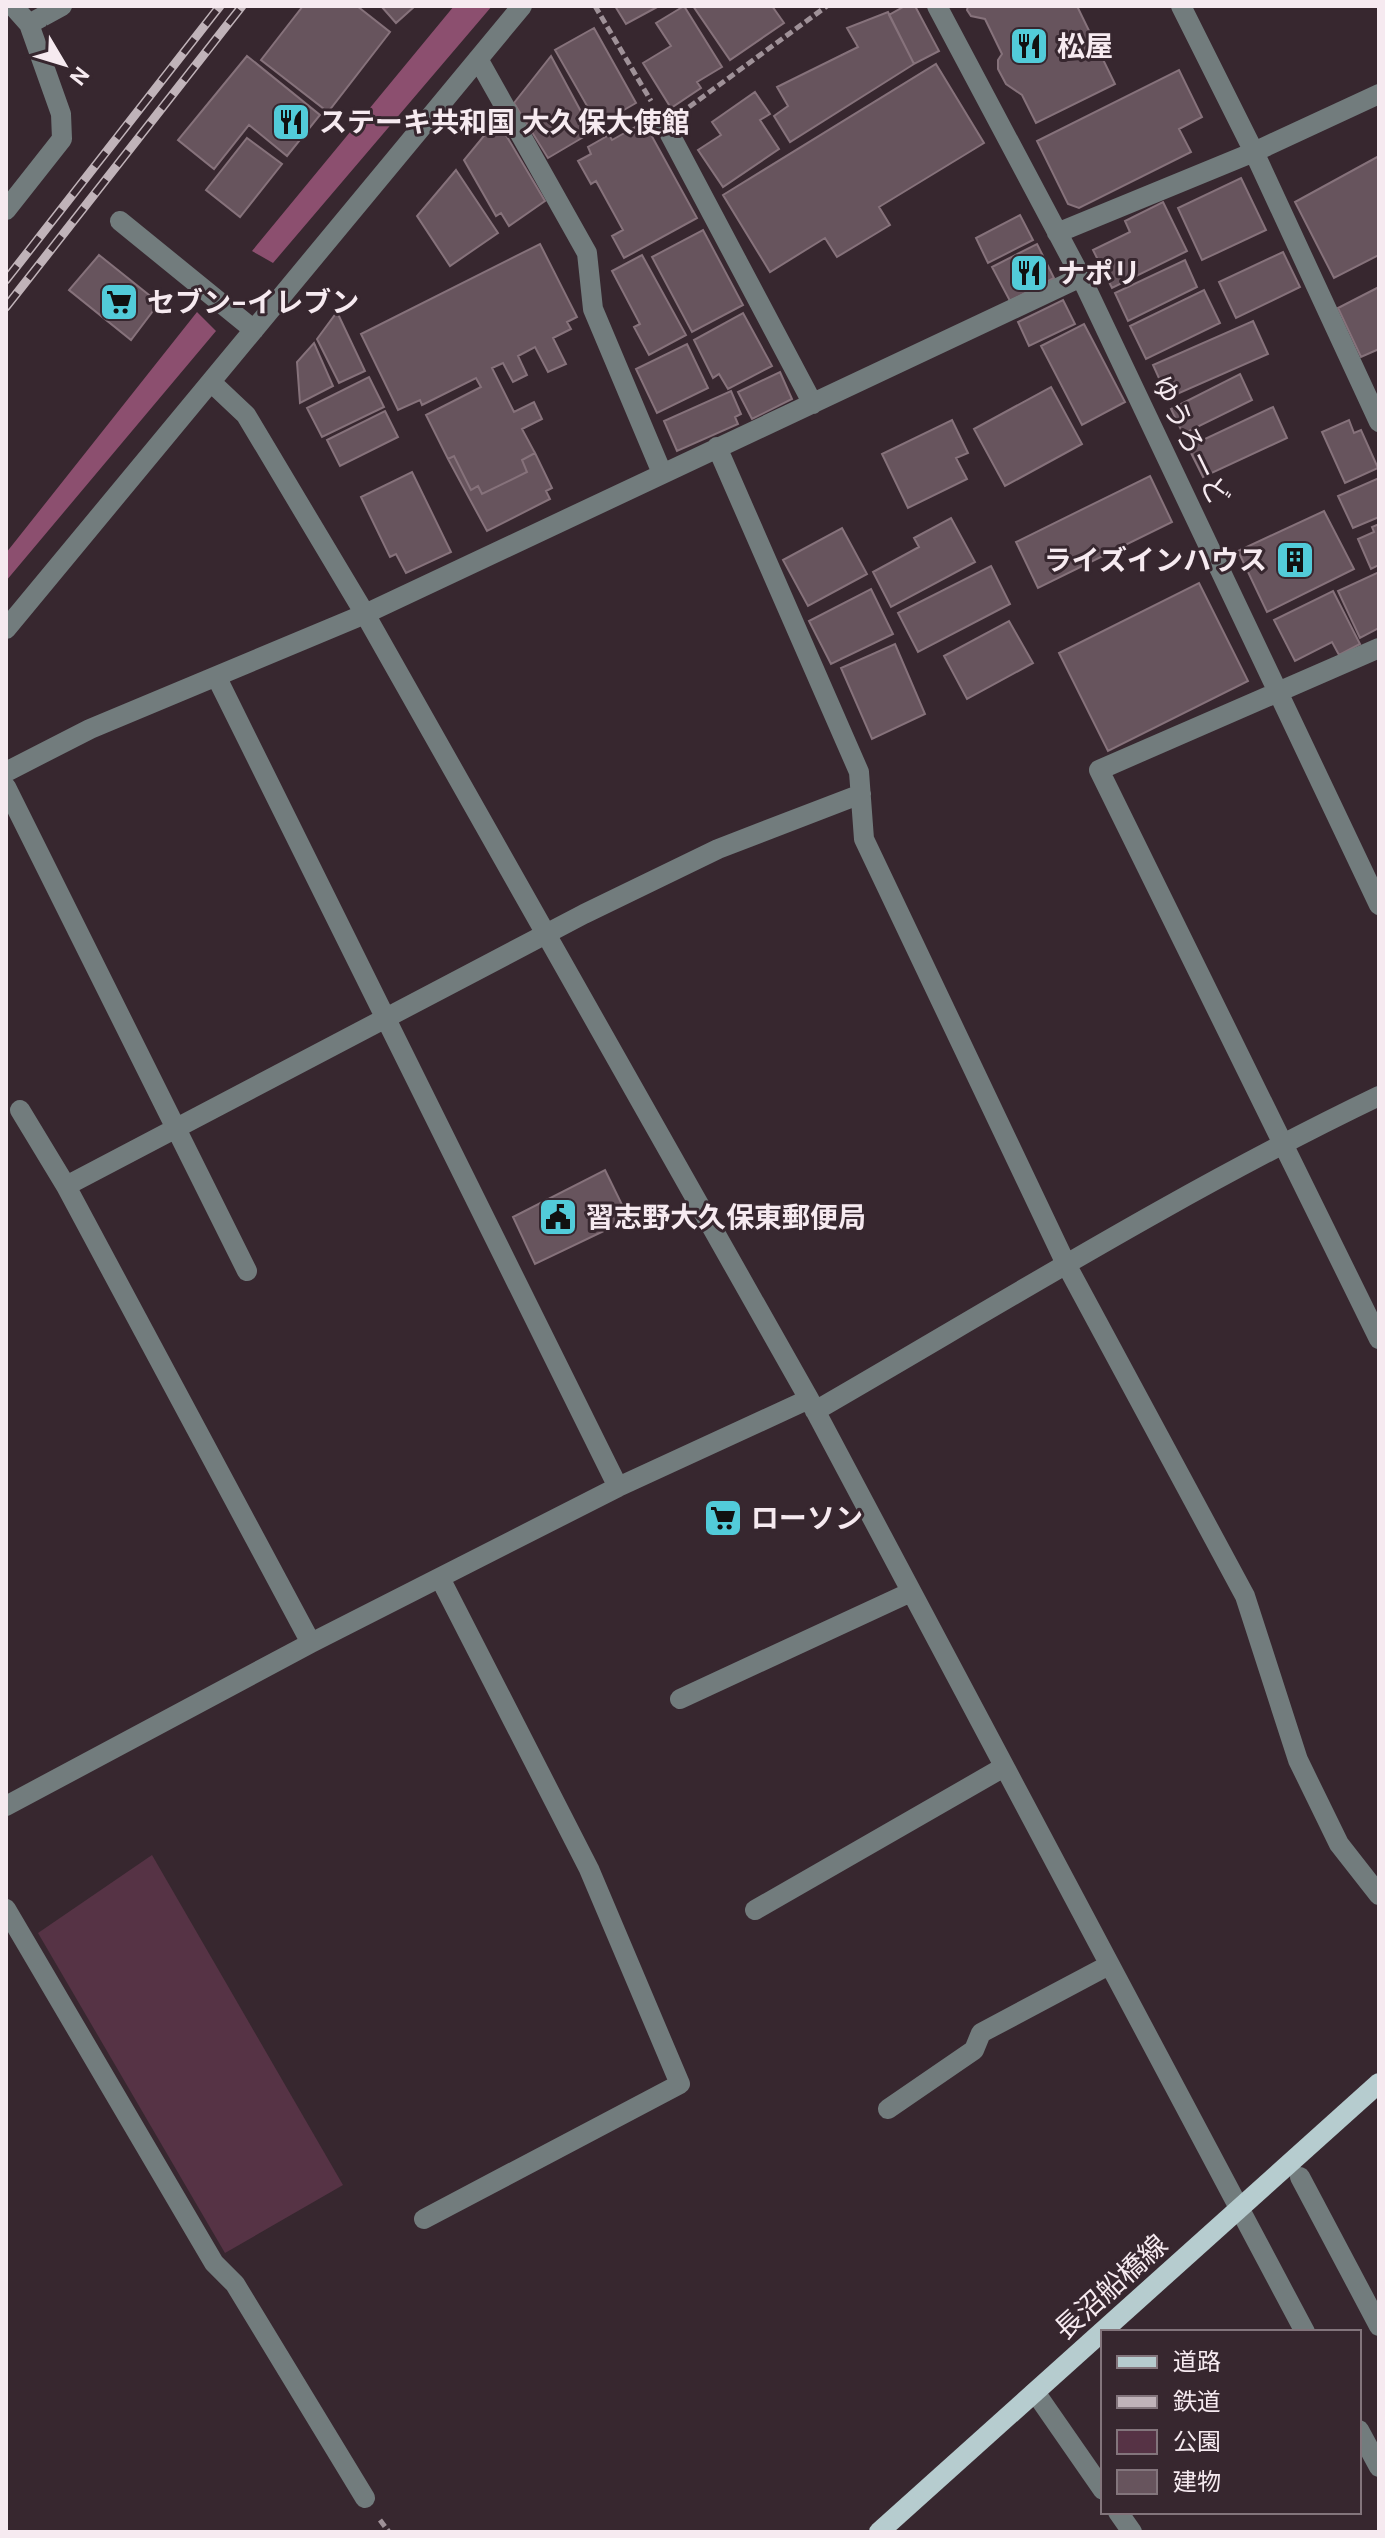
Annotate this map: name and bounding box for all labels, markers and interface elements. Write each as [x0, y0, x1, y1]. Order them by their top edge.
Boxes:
north arrow [24, 24, 104, 104]
restaurant icon: 松屋 [1008, 25, 1050, 67]
place label: 松屋 [1057, 28, 1113, 65]
text: N [63, 61, 96, 91]
restaurant icon: ステーキ共和国 大久保大使館 [270, 101, 312, 143]
place label: ステーキ共和国 大久保大使館 [319, 104, 690, 141]
restaurant icon: ナポリ [1008, 252, 1050, 294]
place label: ナポリ [1057, 255, 1141, 292]
supermarket icon: セブン-イレブン [98, 281, 140, 323]
place label: セブン-イレブン [147, 284, 359, 321]
street label: ゆうろーど [1143, 369, 1237, 511]
building icon: ライズインハウス [1274, 539, 1316, 581]
place label: ライズインハウス [1044, 542, 1267, 579]
public building icon: 習志野大久保東郵便局 [537, 1196, 579, 1238]
place label: 習志野大久保東郵便局 [586, 1199, 866, 1236]
supermarket icon: ローソン [702, 1497, 744, 1539]
place label: ローソン [751, 1500, 863, 1537]
street label: 長沼船橋線 [1047, 2226, 1175, 2348]
legend [1101, 2330, 1361, 2514]
text: 道路 [1173, 2346, 1221, 2377]
text: 鉄道 [1173, 2386, 1221, 2417]
text: 公園 [1173, 2426, 1221, 2457]
text: 建物 [1173, 2466, 1221, 2497]

